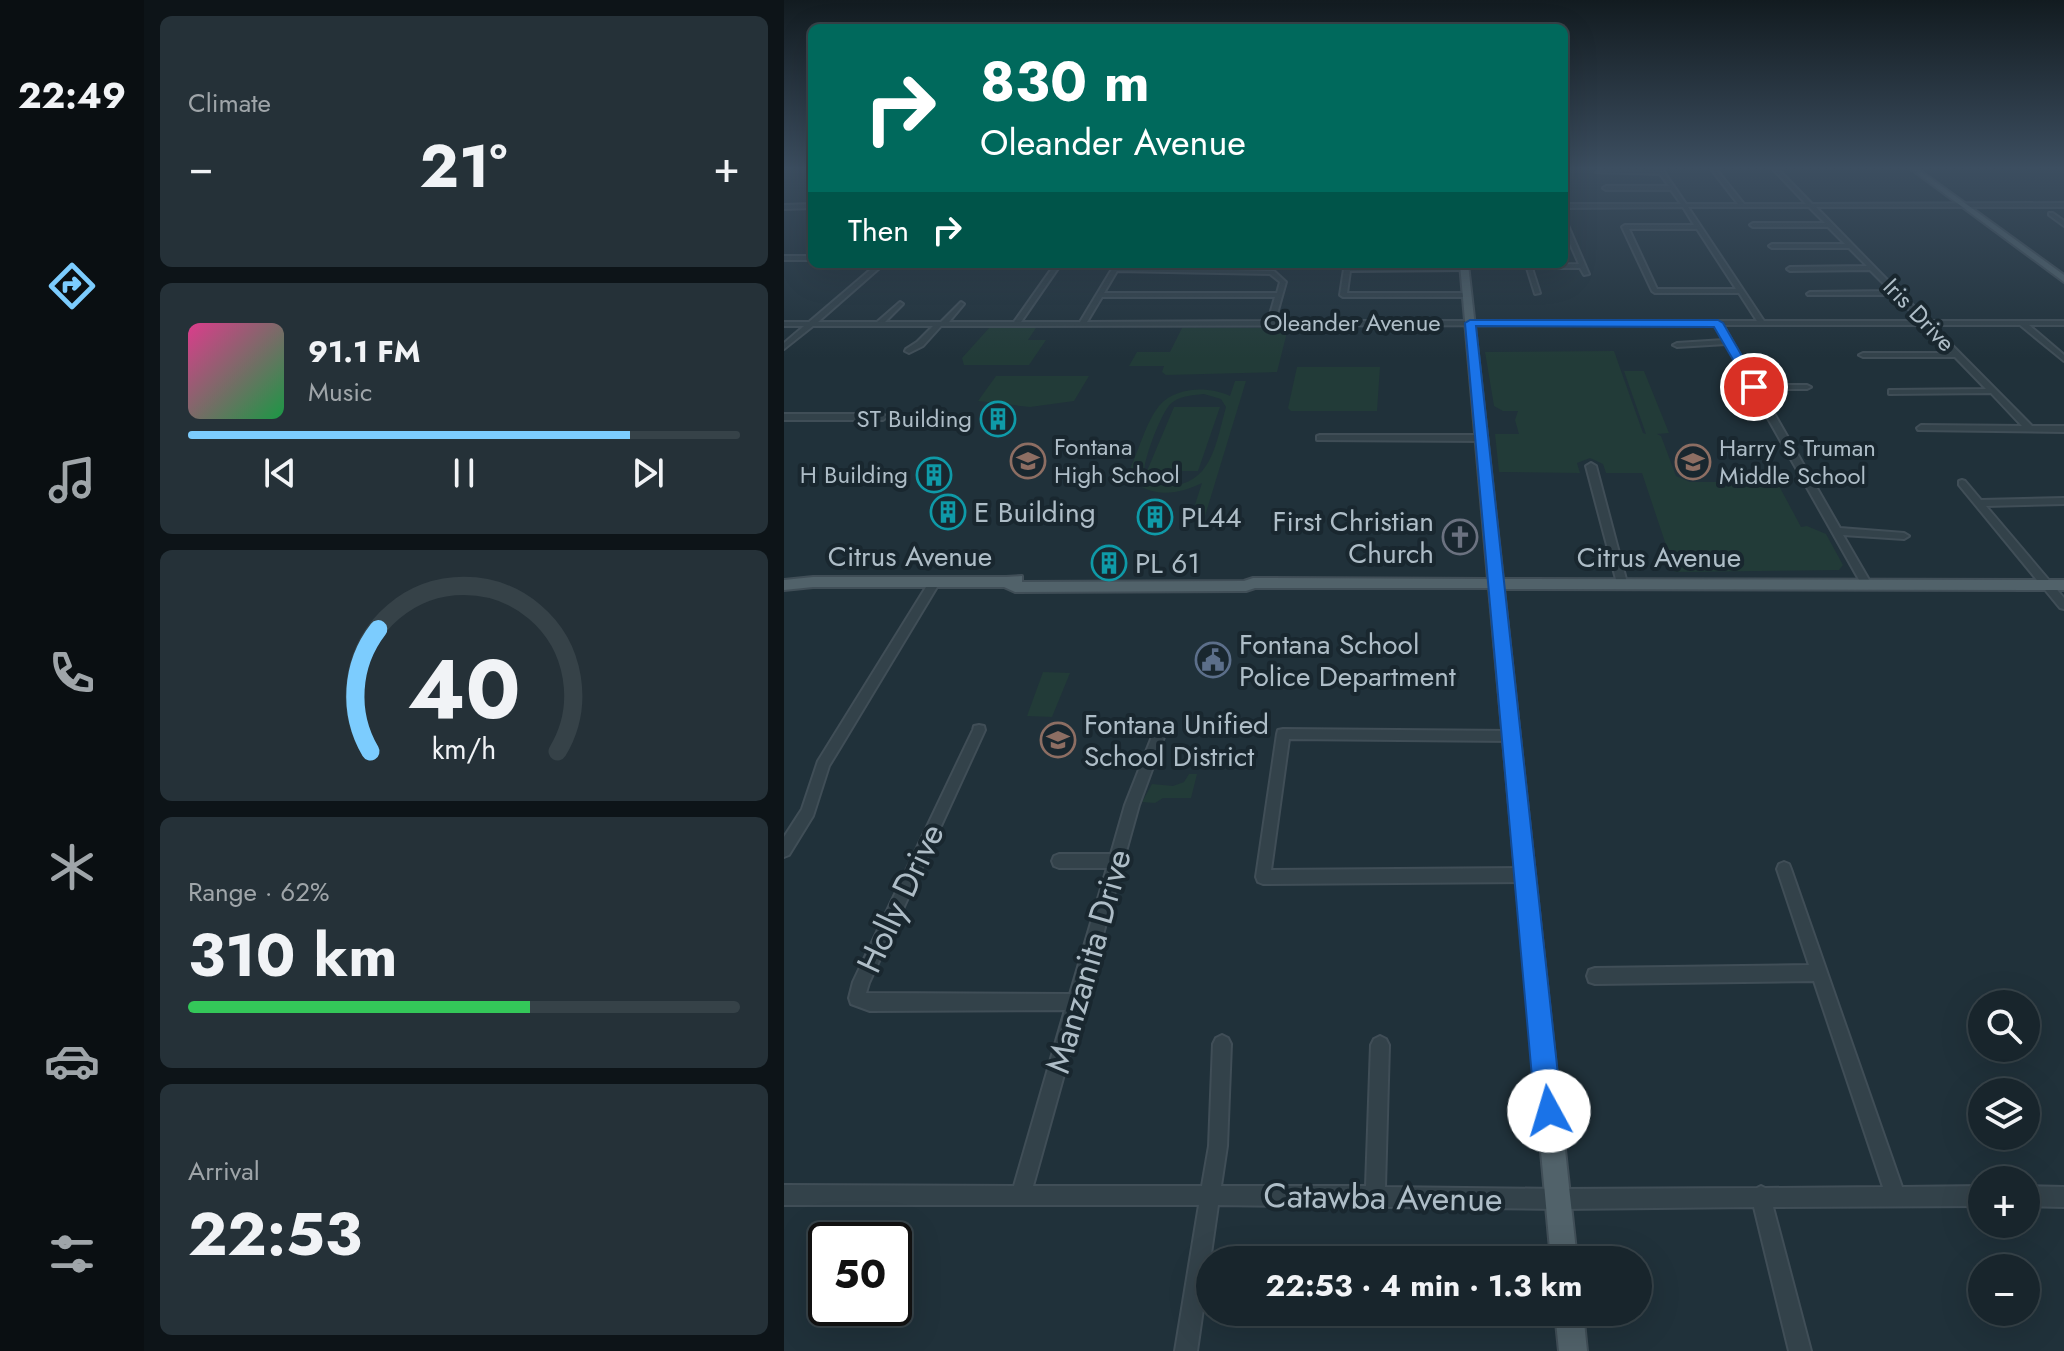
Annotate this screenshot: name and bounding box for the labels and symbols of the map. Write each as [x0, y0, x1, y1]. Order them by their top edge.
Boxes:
street label: Iris Drive [1875, 270, 1963, 359]
street label: Oleander Avenue [1263, 305, 1441, 340]
pin [1720, 353, 1788, 421]
building icon: ST Building [979, 400, 1017, 438]
place label: ST Building [857, 401, 972, 436]
place label: Fontana High School [1054, 429, 1180, 492]
place label: Harry S Truman Middle School [1719, 430, 1876, 493]
school or university icon: Fontana High School [1009, 442, 1047, 480]
school or university icon: Harry S Truman Middle School [1674, 443, 1712, 481]
building icon: H Building [915, 456, 953, 494]
place label: H Building [800, 457, 908, 492]
place label: E Building [974, 492, 1096, 533]
building icon: E Building [929, 493, 967, 531]
place label: PL44 [1181, 497, 1242, 538]
building icon: PL44 [1136, 498, 1174, 536]
place label: First Christian Church [1272, 501, 1434, 574]
church icon: First Christian Church [1441, 518, 1479, 556]
street label: Citrus Avenue [828, 536, 992, 577]
street label: Citrus Avenue [1577, 537, 1741, 578]
place label: PL 61 [1135, 543, 1200, 584]
building icon: PL 61 [1090, 544, 1128, 582]
place label: Fontana School Police Department [1239, 624, 1456, 697]
public building icon: Fontana School Police Department [1194, 641, 1232, 679]
place label: Fontana Unified School District [1084, 704, 1269, 777]
school or university icon: Fontana Unified School District [1039, 721, 1077, 759]
street label: Holly Drive [845, 816, 956, 981]
street label: Manzanita Drive [1033, 843, 1144, 1079]
position arrow [1507, 1069, 1591, 1153]
street label: Catawba Avenue [1263, 1171, 1503, 1224]
speed limit sign: 50 [808, 1222, 912, 1326]

